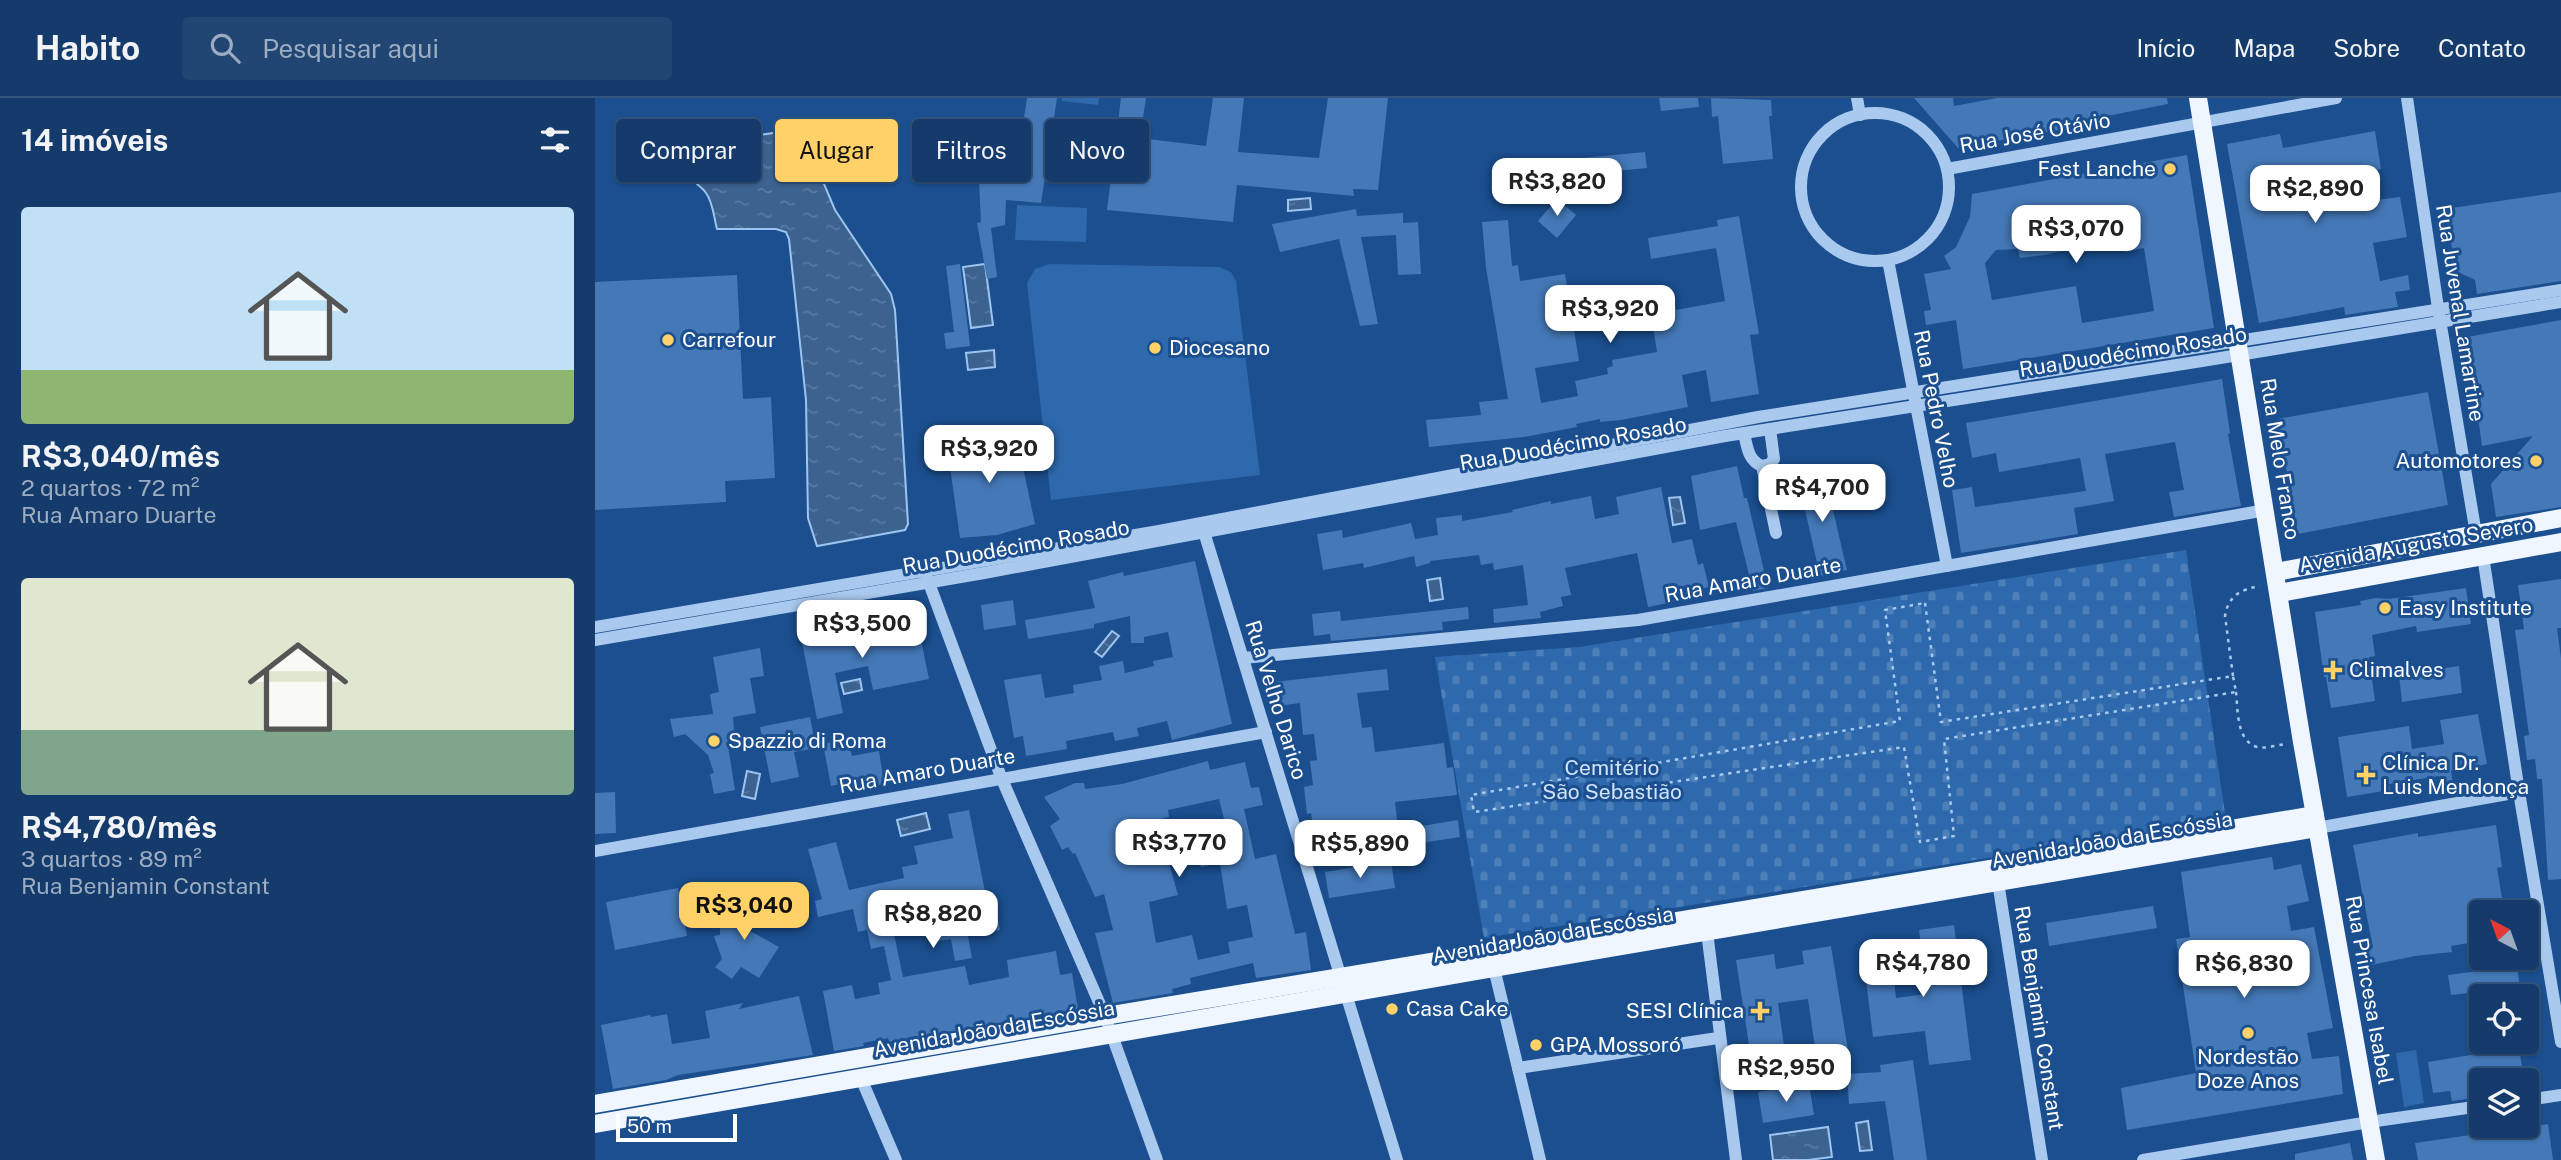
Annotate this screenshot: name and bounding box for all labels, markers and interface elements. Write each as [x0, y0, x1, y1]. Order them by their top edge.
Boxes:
search box [182, 17, 672, 80]
text: Habito [35, 29, 140, 67]
icon: search [206, 29, 244, 67]
text: Pesquisar aqui [262, 33, 439, 64]
text: Início [2137, 34, 2195, 62]
text: Mapa [2233, 34, 2295, 62]
text: Sobre [2333, 34, 2400, 62]
text: Contato [2438, 34, 2526, 62]
street label: Rua José Otávio [1958, 107, 2112, 158]
chip: Comprar [616, 119, 761, 182]
chip: Alugar [775, 119, 898, 182]
chip: Filtros [912, 119, 1031, 182]
chip: Novo [1045, 119, 1149, 182]
icon: filters [536, 121, 574, 159]
text: 14 imóveis [21, 122, 168, 158]
place label: Fest Lanche [2038, 156, 2156, 181]
pin: R$3,820 [1492, 158, 1622, 218]
marker: Fest Lanche [2162, 161, 2178, 177]
pin: R$2,890 [2250, 166, 2380, 225]
text: R$3,820 [1508, 167, 1606, 194]
text: R$2,890 [2266, 174, 2364, 201]
street label: Rua Juvenal Lamartine [2431, 203, 2490, 423]
pin: R$3,070 [2011, 206, 2141, 265]
text: R$3,070 [2028, 214, 2124, 241]
icon: home [235, 253, 361, 379]
pin: R$3,920 [1545, 286, 1675, 345]
text: R$3,920 [1561, 294, 1659, 321]
street label: Rua Duodécimo Rosado [2017, 321, 2248, 382]
place label: Carrefour [682, 327, 776, 352]
street label: Rua Pedro Velho [1909, 328, 1964, 490]
marker: Carrefour [660, 332, 676, 348]
place label: Diocesano [1169, 335, 1270, 360]
marker: Diocesano [1147, 340, 1163, 356]
street label: Rua Melo Franco [2255, 376, 2306, 541]
street label: Rua Duodécimo Rosado [1458, 411, 1688, 476]
pin: R$3,920 [924, 426, 1054, 485]
text: R$3,920 [940, 434, 1038, 461]
text: R$3,040/mês [21, 438, 220, 474]
place label: Automotores [2396, 448, 2522, 473]
marker: Automotores [2528, 453, 2544, 469]
pin: R$4,700 [1757, 464, 1887, 524]
text: R$4,700 [1775, 473, 1870, 500]
text: 2 quartos · 72 m² [21, 474, 199, 501]
text: Rua Amaro Duarte [21, 501, 217, 528]
street label: Avenida Augusto Severo [2297, 512, 2535, 577]
street label: Rua Duodécimo Rosado [901, 514, 1131, 579]
street label: Rua Amaro Duarte [1663, 552, 1843, 607]
place label: Easy Institute [2399, 595, 2532, 620]
marker: Easy Institute [2377, 600, 2393, 616]
pin: R$3,500 [797, 601, 927, 660]
text: R$3,500 [813, 609, 911, 636]
street label: Rua Velho Darico [1240, 617, 1313, 783]
icon: home [235, 624, 361, 750]
place label: Climalves [2349, 657, 2444, 682]
marker: Climalves [2323, 660, 2343, 680]
place label: Spazzio di Roma [728, 728, 887, 753]
marker: Spazzio di Roma [706, 733, 722, 749]
street label: Rua Amaro Duarte [837, 743, 1017, 798]
place label: Clínica Dr. Luis Mendonça [2382, 750, 2529, 799]
park label: Cemitério São Sebastião [1542, 755, 1682, 804]
marker: Clínica Dr. Luis Mendonça [2356, 765, 2376, 785]
street label: Avenida João da Escóssia [1989, 806, 2234, 873]
text: R$4,780/mês [21, 809, 217, 845]
pin: R$3,770 [1114, 820, 1244, 879]
pin: R$5,890 [1295, 820, 1425, 880]
text: R$3,770 [1132, 828, 1227, 855]
text: R$5,890 [1311, 829, 1409, 856]
text: 3 quartos · 89 m² [21, 845, 202, 872]
text: Rua Benjamin Constant [21, 872, 270, 899]
pin: R$3,040 [679, 882, 809, 942]
pin: R$8,820 [868, 890, 998, 950]
text: R$3,040 [695, 891, 793, 918]
street label: Rua Princesa Isabel [2341, 893, 2398, 1086]
text: R$8,820 [884, 899, 982, 926]
north arrow [2469, 900, 2539, 970]
map controls [2469, 900, 2539, 1138]
street label: Avenida João da Escóssia [1430, 901, 1675, 968]
street label: Rua Benjamin Constant [2009, 904, 2070, 1132]
pin: R$4,780 [1858, 940, 1988, 999]
pin: R$6,830 [2179, 940, 2309, 1000]
text: R$4,780 [1875, 948, 1971, 975]
text: R$6,830 [2195, 949, 2293, 976]
button: locate [2469, 984, 2539, 1054]
street label: Avenida João da Escóssia [871, 995, 1116, 1062]
place label: Casa Cake [1406, 996, 1508, 1021]
place label: SESI Clínica [1626, 998, 1744, 1023]
marker: Casa Cake [1384, 1001, 1400, 1017]
marker: SESI Clínica [1750, 1001, 1770, 1021]
marker: Nordestão Doze Anos [2240, 1025, 2256, 1041]
place label: GPA Mossoró [1550, 1032, 1681, 1057]
marker: GPA Mossoró [1528, 1037, 1544, 1053]
pin: R$2,950 [1721, 1044, 1851, 1104]
place label: Nordestão Doze Anos [2197, 1044, 2299, 1093]
text: R$2,950 [1737, 1053, 1835, 1080]
button: layers [2469, 1068, 2539, 1138]
scale bar [616, 1111, 737, 1143]
text: 50 m [627, 1115, 672, 1137]

